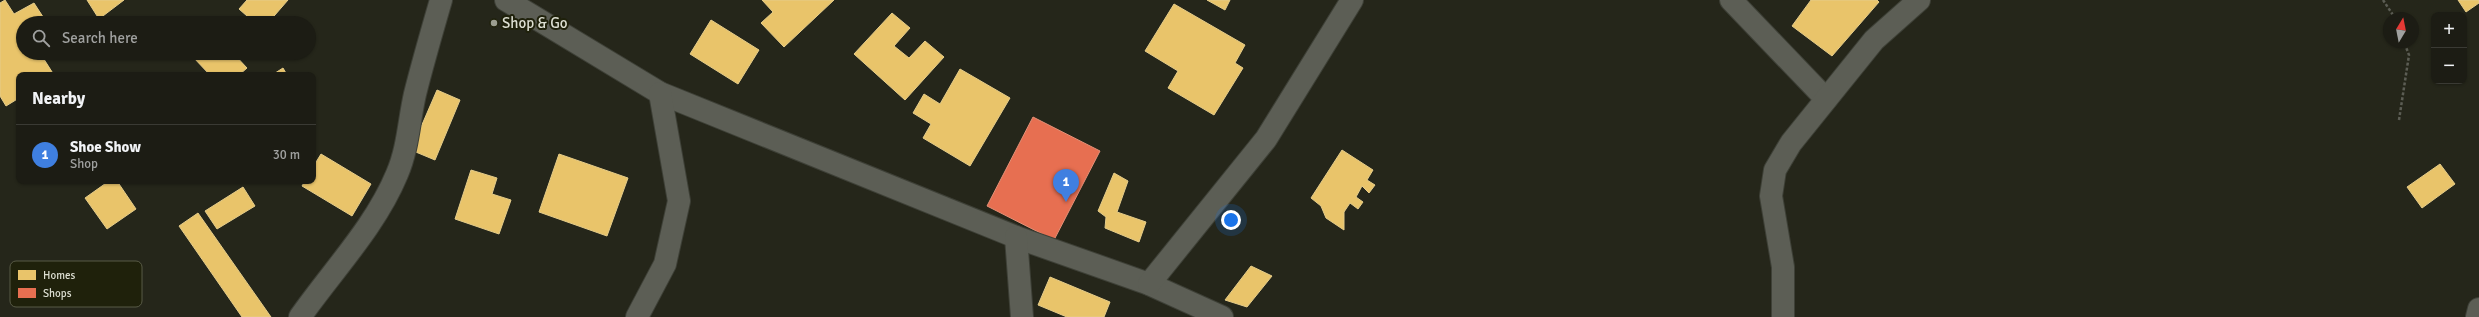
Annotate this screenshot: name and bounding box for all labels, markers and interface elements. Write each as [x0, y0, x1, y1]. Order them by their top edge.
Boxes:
north arrow [2383, 12, 2419, 48]
map controls [2431, 12, 2467, 84]
button: + [2431, 12, 2467, 48]
place label: Shop & Go [502, 14, 568, 32]
search box [16, 16, 316, 60]
marker: Shop & Go [489, 18, 499, 28]
icon: search [30, 27, 52, 49]
text: Search here [62, 29, 138, 47]
button: − [2431, 48, 2467, 84]
text: Nearby [32, 88, 85, 109]
text: Shoe Show [70, 138, 141, 156]
text: 1 [41, 147, 49, 163]
text: 30 m [273, 147, 300, 163]
text: Shop [70, 156, 98, 172]
pin: 1 [1053, 169, 1079, 202]
your location [1221, 210, 1241, 230]
legend [10, 261, 142, 307]
text: Homes [43, 269, 75, 282]
text: Shops [43, 287, 72, 300]

